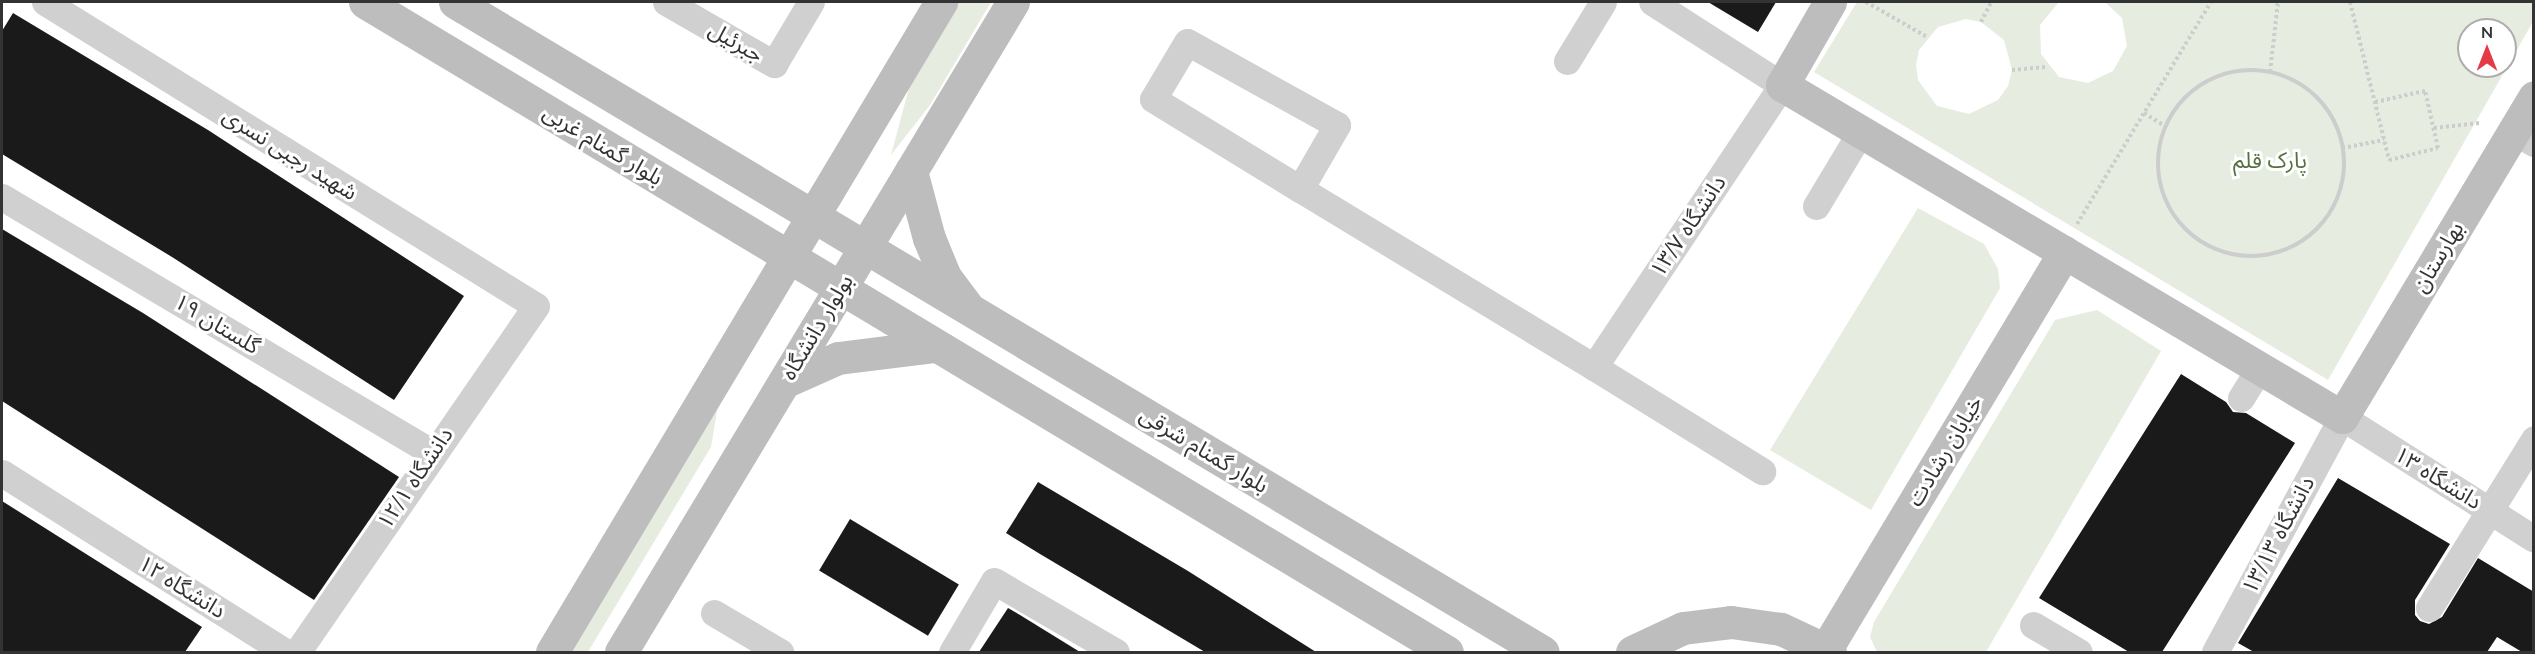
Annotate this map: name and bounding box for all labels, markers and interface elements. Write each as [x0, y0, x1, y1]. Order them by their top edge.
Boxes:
street label: جبرئیل [704, 16, 768, 68]
north arrow [2457, 18, 2517, 78]
text: N [2481, 22, 2493, 42]
street label: بلوار گمنام غربی [538, 99, 668, 191]
street label: شهید رجبی نسری [218, 102, 362, 206]
park label: پارک قلم [2233, 148, 2307, 174]
street label: دانشگاه ۱۳/۷ [1644, 170, 1732, 282]
street label: بهارستان [2407, 217, 2469, 297]
street label: بولوار دانشگاه [775, 270, 859, 384]
street label: گلستان ۱۹ [170, 288, 264, 360]
street label: خیابان رشادت [1902, 391, 1988, 511]
street label: بلوار گمنام شرقی [1135, 401, 1273, 499]
street label: دانشگاه ۱۲/۱ [371, 422, 459, 534]
street label: دانشگاه ۱۳ [2390, 441, 2486, 515]
street label: دانشگاه ۱۳/۱۳ [2236, 472, 2320, 598]
street label: دانشگاه ۱۲ [134, 550, 230, 624]

